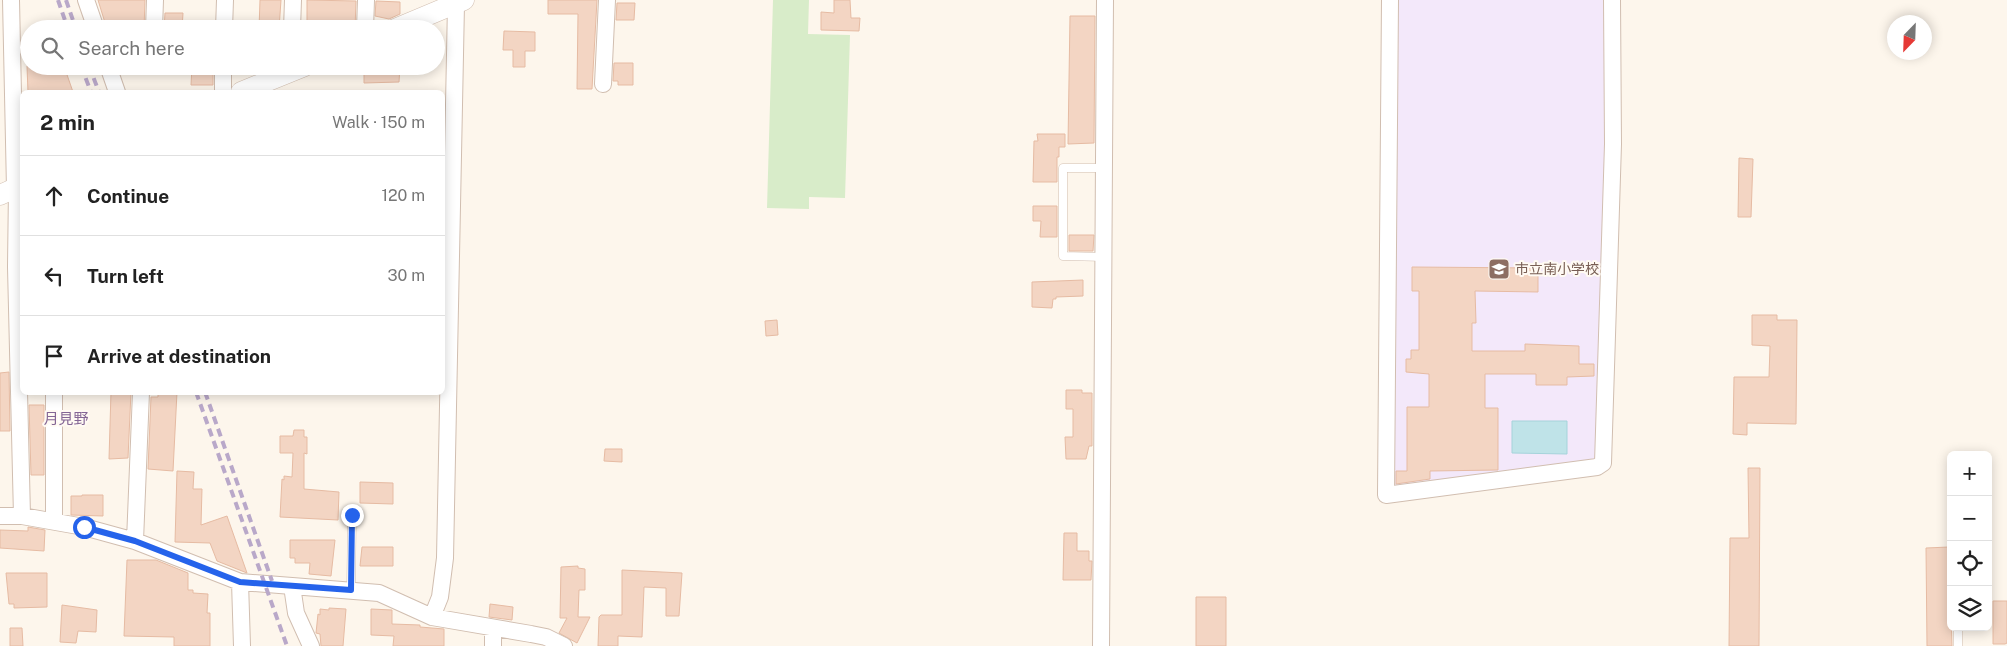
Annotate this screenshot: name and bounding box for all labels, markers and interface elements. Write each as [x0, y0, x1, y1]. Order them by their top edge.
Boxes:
north arrow [1887, 15, 1932, 60]
search box [20, 20, 445, 75]
icon: search [38, 34, 66, 62]
text: Search here [78, 37, 185, 59]
text: 2 min [40, 110, 95, 135]
text: Walk · 150 m [332, 113, 425, 132]
icon: ahead [40, 182, 68, 210]
text: Continue [87, 185, 169, 207]
text: 120 m [381, 186, 425, 205]
school or university icon: 市立南小学校 [1487, 257, 1511, 281]
place label: 市立南小学校 [1515, 261, 1599, 277]
icon: left [40, 262, 68, 290]
text: Turn left [87, 265, 164, 287]
text: 30 m [388, 266, 425, 285]
icon: arrive [40, 342, 68, 370]
text: Arrive at destination [87, 345, 271, 367]
district label: 月見野 [43, 410, 89, 427]
map controls [1947, 451, 1992, 631]
button: + [1947, 451, 1992, 496]
button: − [1947, 496, 1992, 541]
route end [341, 504, 364, 527]
route start [73, 516, 96, 539]
button: locate [1947, 541, 1992, 586]
button: layers [1947, 586, 1992, 631]

